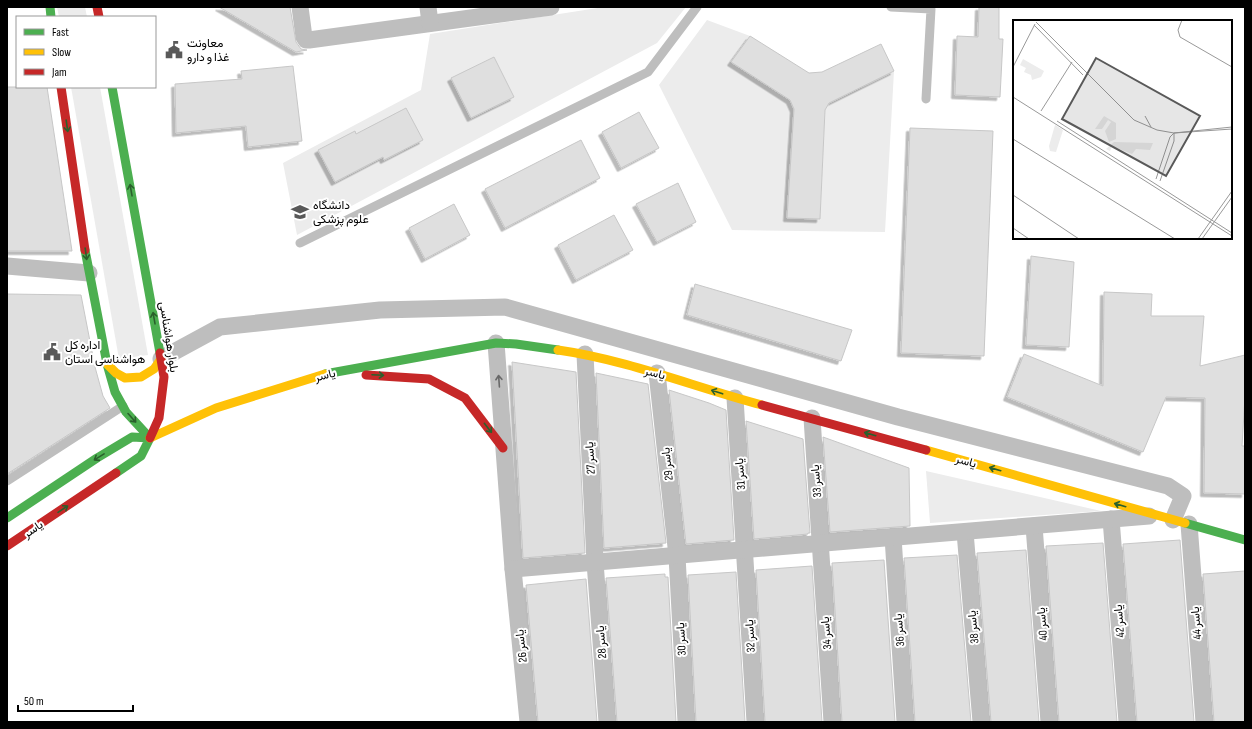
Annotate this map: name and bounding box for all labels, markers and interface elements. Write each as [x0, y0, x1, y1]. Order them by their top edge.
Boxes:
legend [16, 16, 156, 88]
inset map [1013, 20, 1232, 239]
text: Fast [52, 25, 69, 40]
place label: معاونت غذا و دارو [187, 36, 229, 65]
public building icon: معاونت غذا و دارو [164, 40, 184, 60]
text: Slow [52, 45, 71, 60]
text: Jam [51, 65, 67, 80]
one-way arrow [63, 119, 71, 132]
one-way arrow [126, 184, 134, 197]
place label: دانشگاه علوم پزشکی [313, 198, 369, 227]
school or university icon: دانشگاه علوم پزشکی [290, 202, 310, 222]
one-way arrow [82, 247, 90, 260]
street label: بلوار هواشناسی [155, 300, 182, 374]
one-way arrow [149, 312, 157, 325]
place label: اداره کل هواشناسی استان [65, 338, 145, 367]
public building icon: اداره کل هواشناسی استان [42, 342, 62, 362]
street label: یاسر [642, 363, 667, 384]
street label: یاسر [312, 366, 337, 386]
one-way arrow [371, 372, 384, 379]
one-way arrow [495, 375, 502, 388]
one-way arrow [712, 388, 724, 396]
one-way arrow [127, 413, 136, 423]
one-way arrow [484, 423, 492, 434]
one-way arrow [863, 430, 876, 437]
street label: یاسر 27 [582, 441, 599, 475]
street label: یاسر 29 [658, 446, 677, 481]
street label: یاسر [953, 451, 978, 472]
one-way arrow [94, 453, 105, 461]
street label: یاسر 31 [732, 457, 749, 491]
street label: یاسر 33 [808, 464, 825, 498]
one-way arrow [988, 465, 1001, 472]
one-way arrow [1114, 501, 1127, 508]
one-way arrow [57, 505, 68, 513]
street label: یاسر [20, 517, 46, 542]
street label: یاسر 42 [1111, 604, 1128, 638]
street label: یاسر 44 [1188, 606, 1205, 640]
street label: یاسر 40 [1034, 607, 1051, 641]
street label: یاسر 38 [965, 610, 982, 644]
street label: یاسر 36 [891, 613, 908, 647]
street label: یاسر 34 [818, 616, 835, 650]
street label: یاسر 32 [742, 619, 759, 653]
street label: یاسر 30 [673, 622, 690, 656]
street label: یاسر 28 [593, 625, 610, 659]
street label: یاسر 26 [512, 628, 531, 663]
scale bar [18, 687, 133, 713]
text: 50 m [24, 694, 44, 709]

